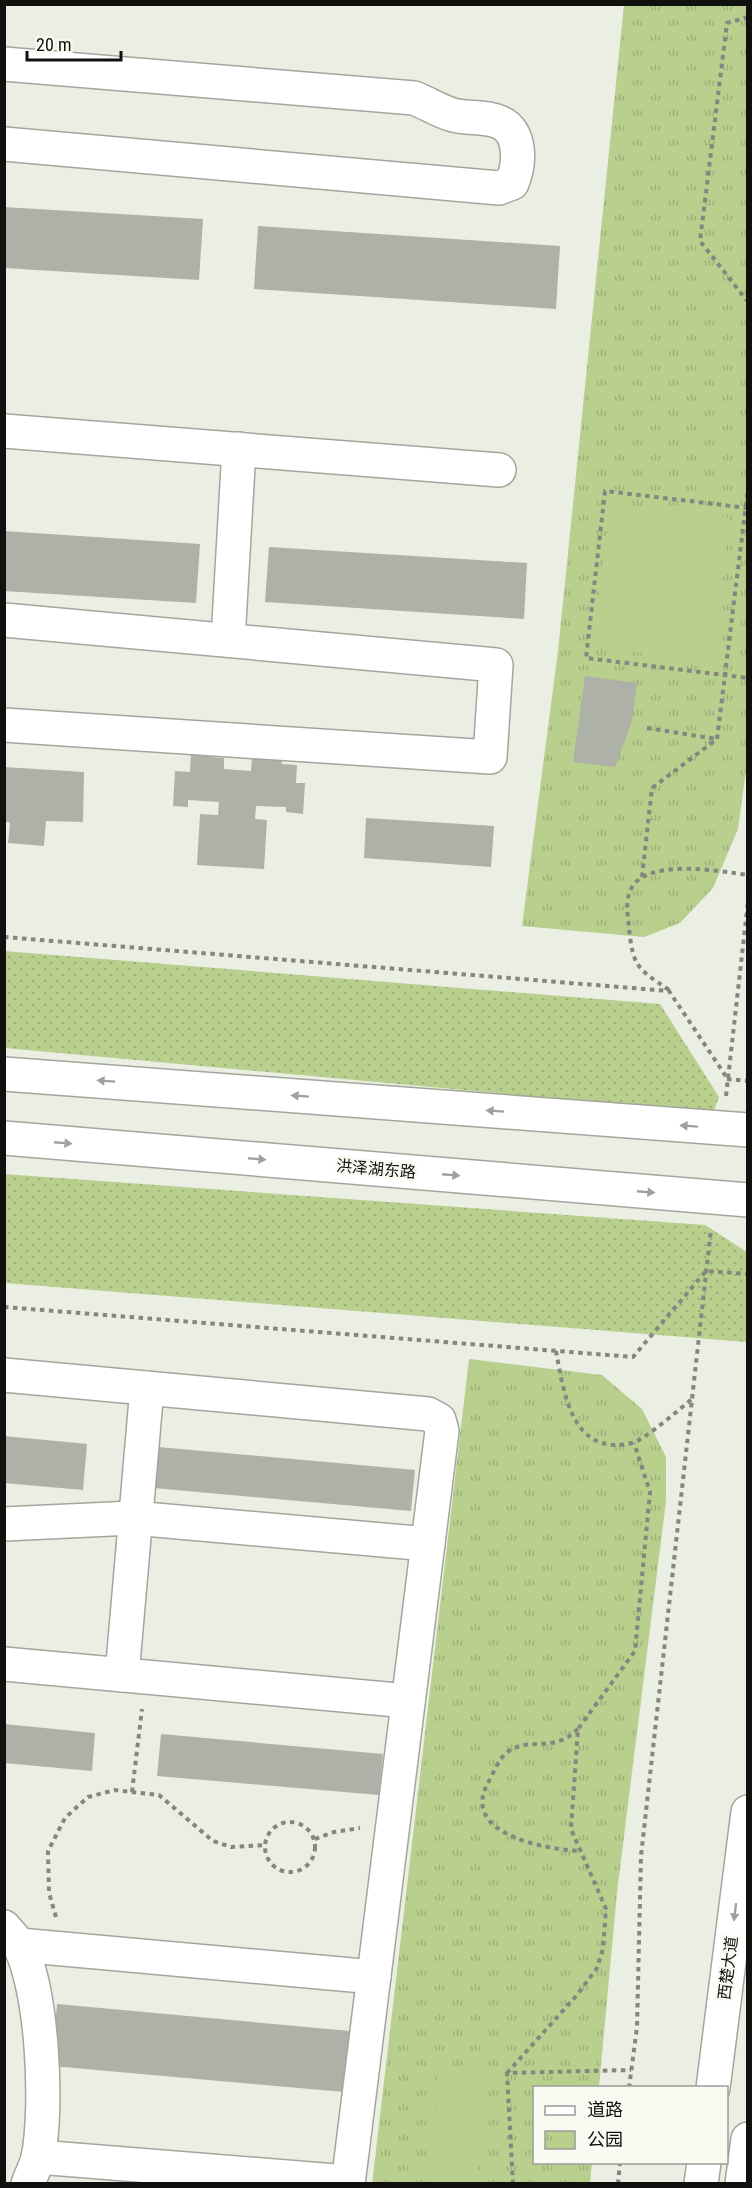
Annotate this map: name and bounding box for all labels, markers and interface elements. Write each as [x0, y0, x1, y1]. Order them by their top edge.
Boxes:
scale bar [27, 24, 122, 62]
text: 20 m [36, 34, 71, 55]
one-way arrow [96, 1077, 115, 1086]
one-way arrow [291, 1091, 310, 1101]
one-way arrow [485, 1106, 504, 1116]
one-way arrow [680, 1121, 699, 1130]
one-way arrow [53, 1138, 72, 1148]
one-way arrow [248, 1154, 267, 1164]
street label: 洪泽湖东路 [335, 1156, 417, 1182]
one-way arrow [442, 1171, 461, 1180]
one-way arrow [636, 1187, 655, 1196]
one-way arrow [730, 1903, 740, 1922]
street label: 西楚大道 [715, 1935, 741, 2001]
legend [533, 2086, 728, 2164]
text: 道路 [587, 2099, 623, 2120]
text: 公园 [587, 2129, 623, 2150]

